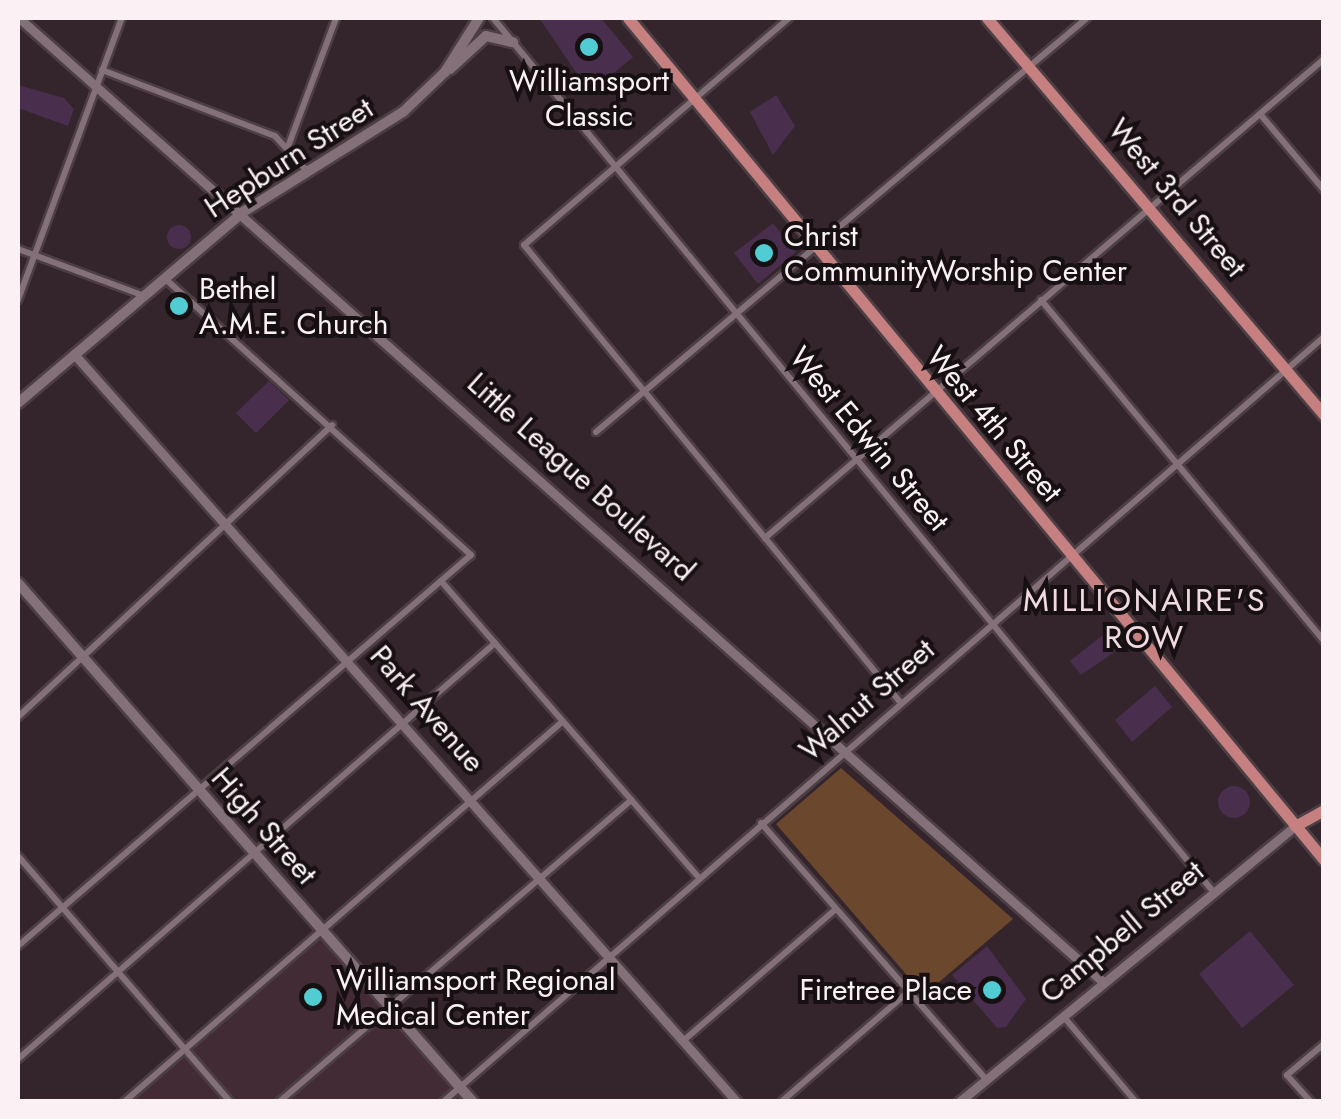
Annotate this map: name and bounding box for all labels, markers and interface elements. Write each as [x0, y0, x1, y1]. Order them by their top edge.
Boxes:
marker: Williamsport Classic [578, 36, 600, 58]
place label: Williamsport Classic [509, 63, 669, 134]
street label: Hepburn Street [198, 90, 380, 226]
street label: West 3rd Street [1100, 112, 1254, 284]
place label: Christ CommunityWorship Center [784, 218, 1127, 288]
marker: Christ CommunityWorship Center [753, 242, 775, 264]
place label: Bethel A.M.E. Church [199, 271, 388, 342]
marker: Bethel A.M.E. Church [168, 295, 190, 317]
street label: West 4th Street [918, 339, 1070, 509]
street label: West Edwin Street [782, 340, 956, 538]
street label: Little League Boulevard [460, 365, 702, 589]
district label: MILLIONAIRE'S ROW [1023, 582, 1267, 657]
street label: Walnut Street [792, 632, 942, 768]
street label: Park Avenue [362, 638, 492, 780]
street label: High Street [204, 760, 324, 892]
street label: Campbell Street [1033, 853, 1211, 1011]
place label: Williamsport Regional Medical Center [336, 962, 616, 1032]
place label: Firetree Place [799, 972, 972, 1008]
marker: Firetree Place [981, 979, 1003, 1001]
marker: Williamsport Regional Medical Center [300, 984, 326, 1010]

